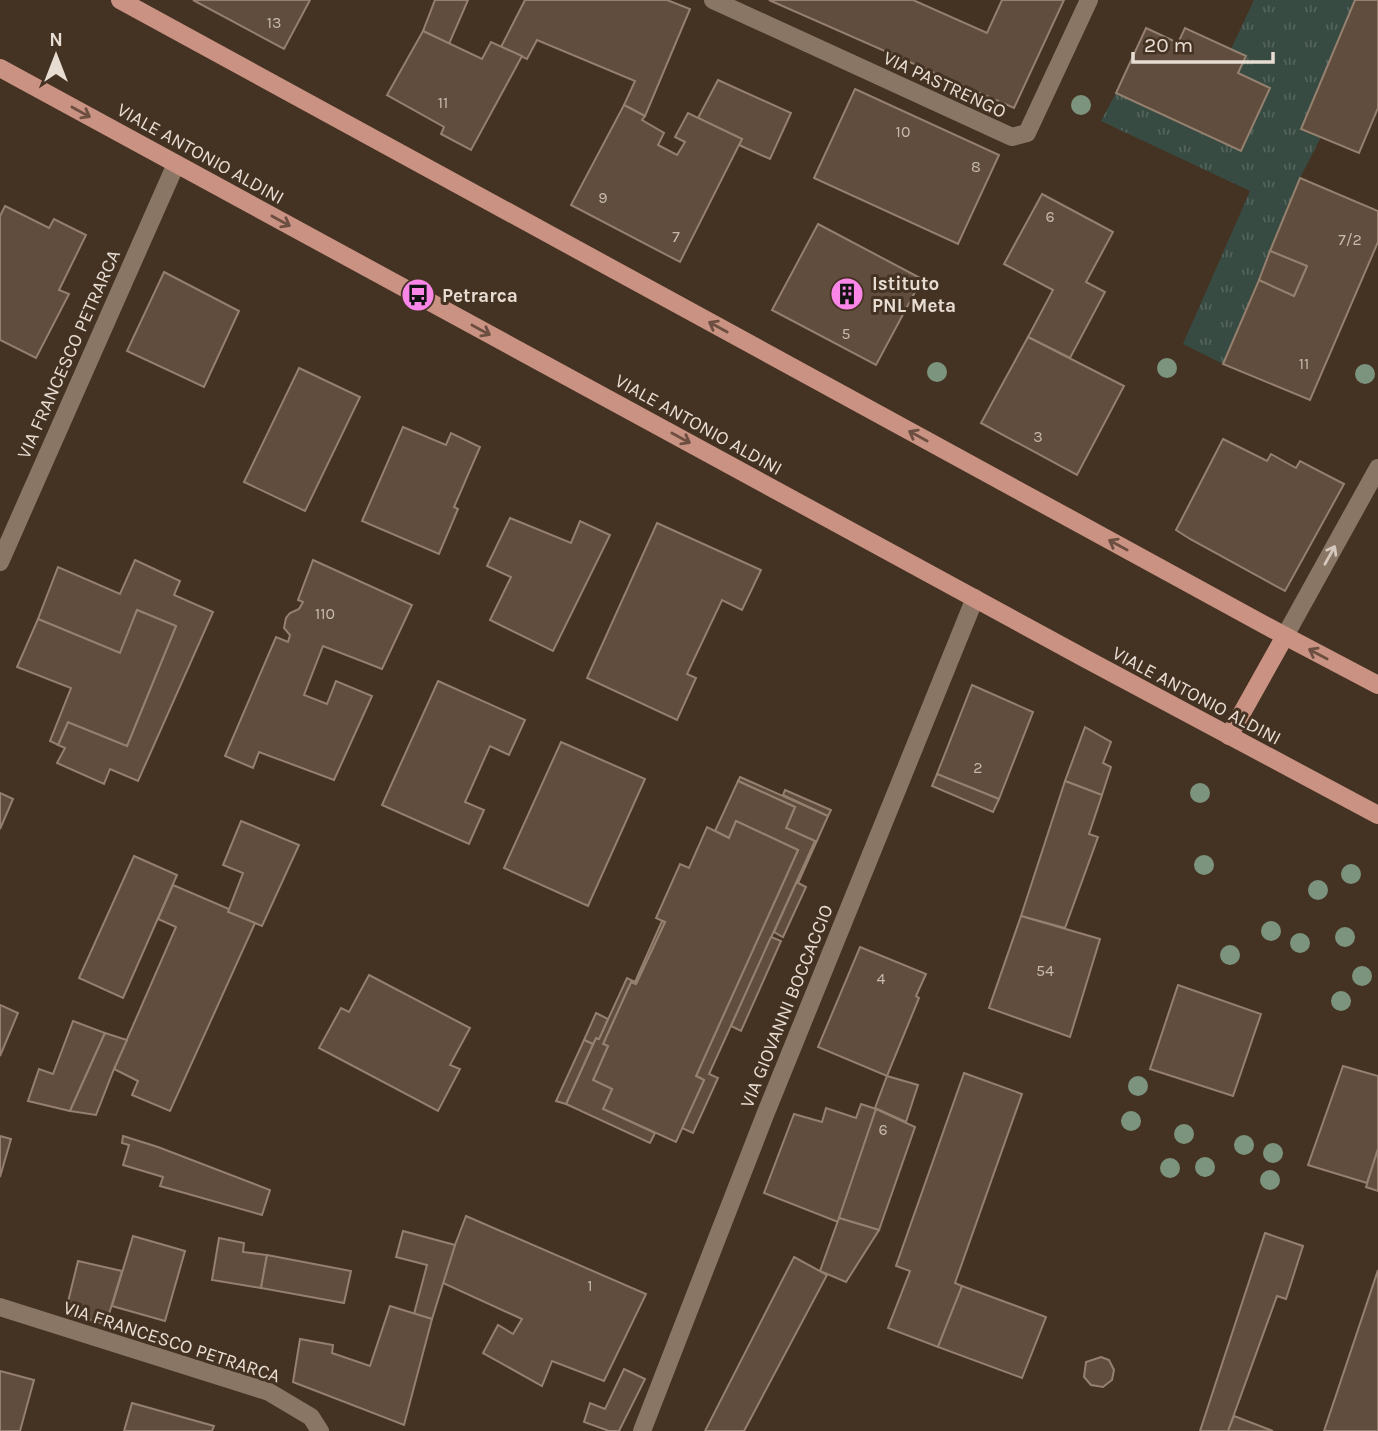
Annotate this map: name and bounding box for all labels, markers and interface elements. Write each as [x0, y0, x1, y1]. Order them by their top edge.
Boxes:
house number: 13 [267, 13, 281, 32]
north arrow [21, 21, 91, 91]
scale bar [1133, 21, 1273, 65]
text: N [49, 29, 63, 51]
text: 20 m [1144, 33, 1193, 57]
street label: VIA PASTRENGO [880, 47, 1009, 123]
house number: 11 [438, 93, 448, 112]
street label: VIALE ANTONIO ALDINI [113, 99, 288, 209]
one-way arrow [71, 106, 91, 120]
house number: 10 [896, 122, 910, 141]
house number: 8 [971, 157, 981, 176]
house number: 9 [598, 188, 608, 207]
house number: 6 [1045, 207, 1055, 226]
one-way arrow [271, 214, 291, 228]
house number: 7 [672, 227, 680, 246]
house number: 7/2 [1338, 230, 1362, 249]
street label: VIA FRANCESCO PETRARCA [13, 246, 125, 462]
place label: Istituto PNL Meta [872, 273, 956, 317]
building icon: Istituto PNL Meta [828, 275, 866, 313]
bus stop icon: Petrarca [399, 276, 437, 314]
place label: Petrarca [442, 285, 518, 307]
one-way arrow [709, 320, 729, 334]
one-way arrow [470, 324, 491, 337]
house number: 5 [841, 324, 851, 343]
house number: 11 [1299, 354, 1309, 373]
street label: VIALE ANTONIO ALDINI [611, 370, 786, 480]
house number: 3 [1033, 427, 1043, 446]
one-way arrow [908, 429, 929, 442]
one-way arrow [670, 432, 691, 446]
one-way arrow [1108, 538, 1128, 552]
one-way arrow [1324, 545, 1337, 566]
house number: 110 [315, 604, 335, 623]
street label: VIALE ANTONIO ALDINI [1108, 642, 1285, 750]
one-way arrow [1308, 646, 1328, 660]
house number: 2 [973, 758, 983, 777]
street label: VIA GIOVANNI BOCCACCIO [736, 902, 838, 1111]
house number: 54 [1036, 961, 1054, 980]
house number: 4 [877, 969, 886, 988]
house number: 6 [878, 1120, 888, 1139]
house number: 1 [587, 1276, 593, 1295]
street label: VIA FRANCESCO PETRARCA [61, 1296, 283, 1387]

